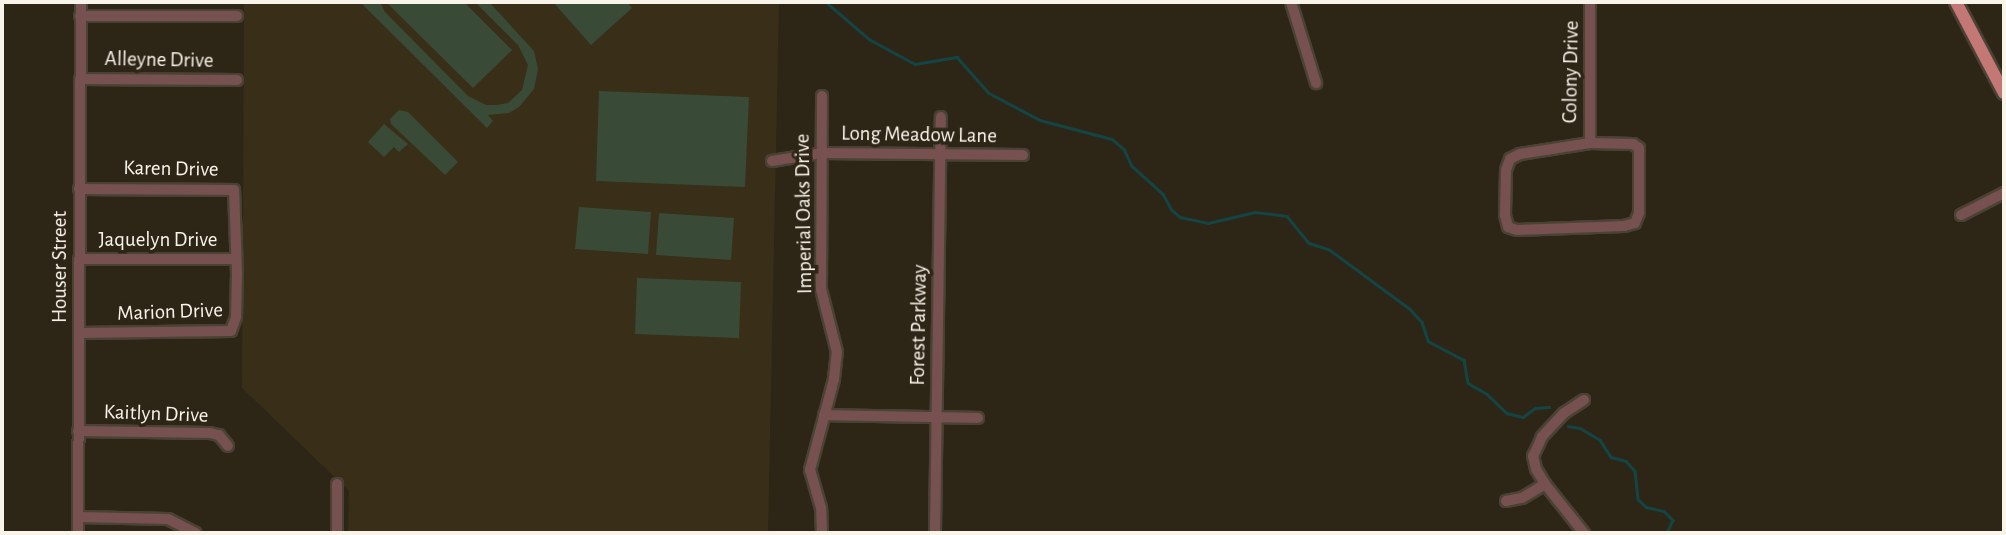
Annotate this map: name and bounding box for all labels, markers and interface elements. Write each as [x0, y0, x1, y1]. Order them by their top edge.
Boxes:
street label: Colony Drive [1558, 20, 1584, 124]
street label: Alleyne Drive [104, 46, 214, 74]
street label: Long Meadow Lane [841, 121, 997, 149]
street label: Imperial Oaks Drive [790, 134, 818, 294]
street label: Karen Drive [123, 156, 219, 182]
street label: Houser Street [47, 211, 73, 323]
street label: Jaquelyn Drive [99, 227, 217, 253]
street label: Forest Parkway [905, 264, 933, 386]
street label: Marion Drive [117, 298, 223, 326]
street label: Kaitlyn Drive [103, 400, 209, 428]

